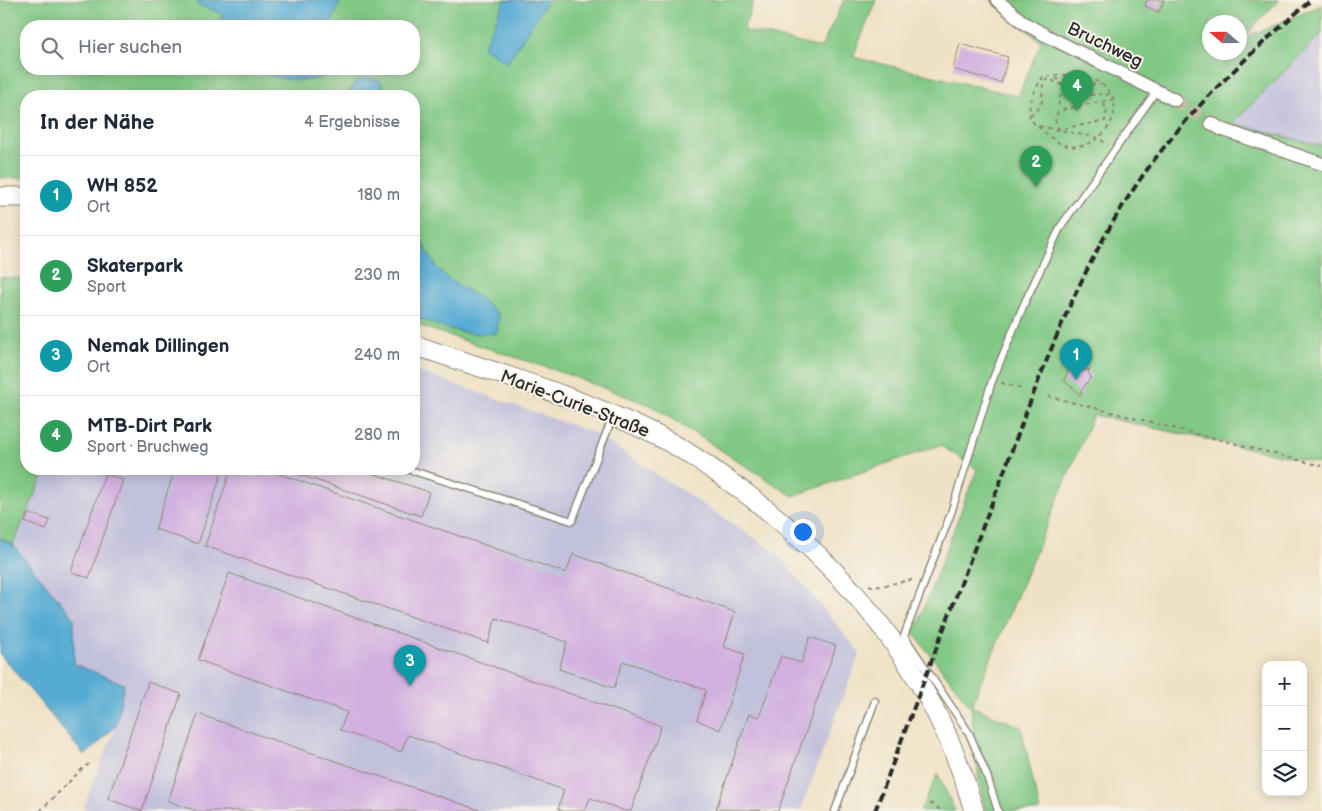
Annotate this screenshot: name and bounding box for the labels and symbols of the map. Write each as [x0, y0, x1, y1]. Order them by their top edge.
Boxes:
north arrow [1202, 15, 1247, 60]
street label: Bruchweg [1064, 18, 1146, 72]
pin: 4 [1061, 70, 1093, 111]
pin: 2 [1020, 146, 1052, 187]
pin: 1 [1060, 339, 1092, 380]
street label: Marie-Curie-Straße [498, 366, 653, 442]
your location [790, 519, 816, 545]
pin: 3 [394, 645, 426, 686]

